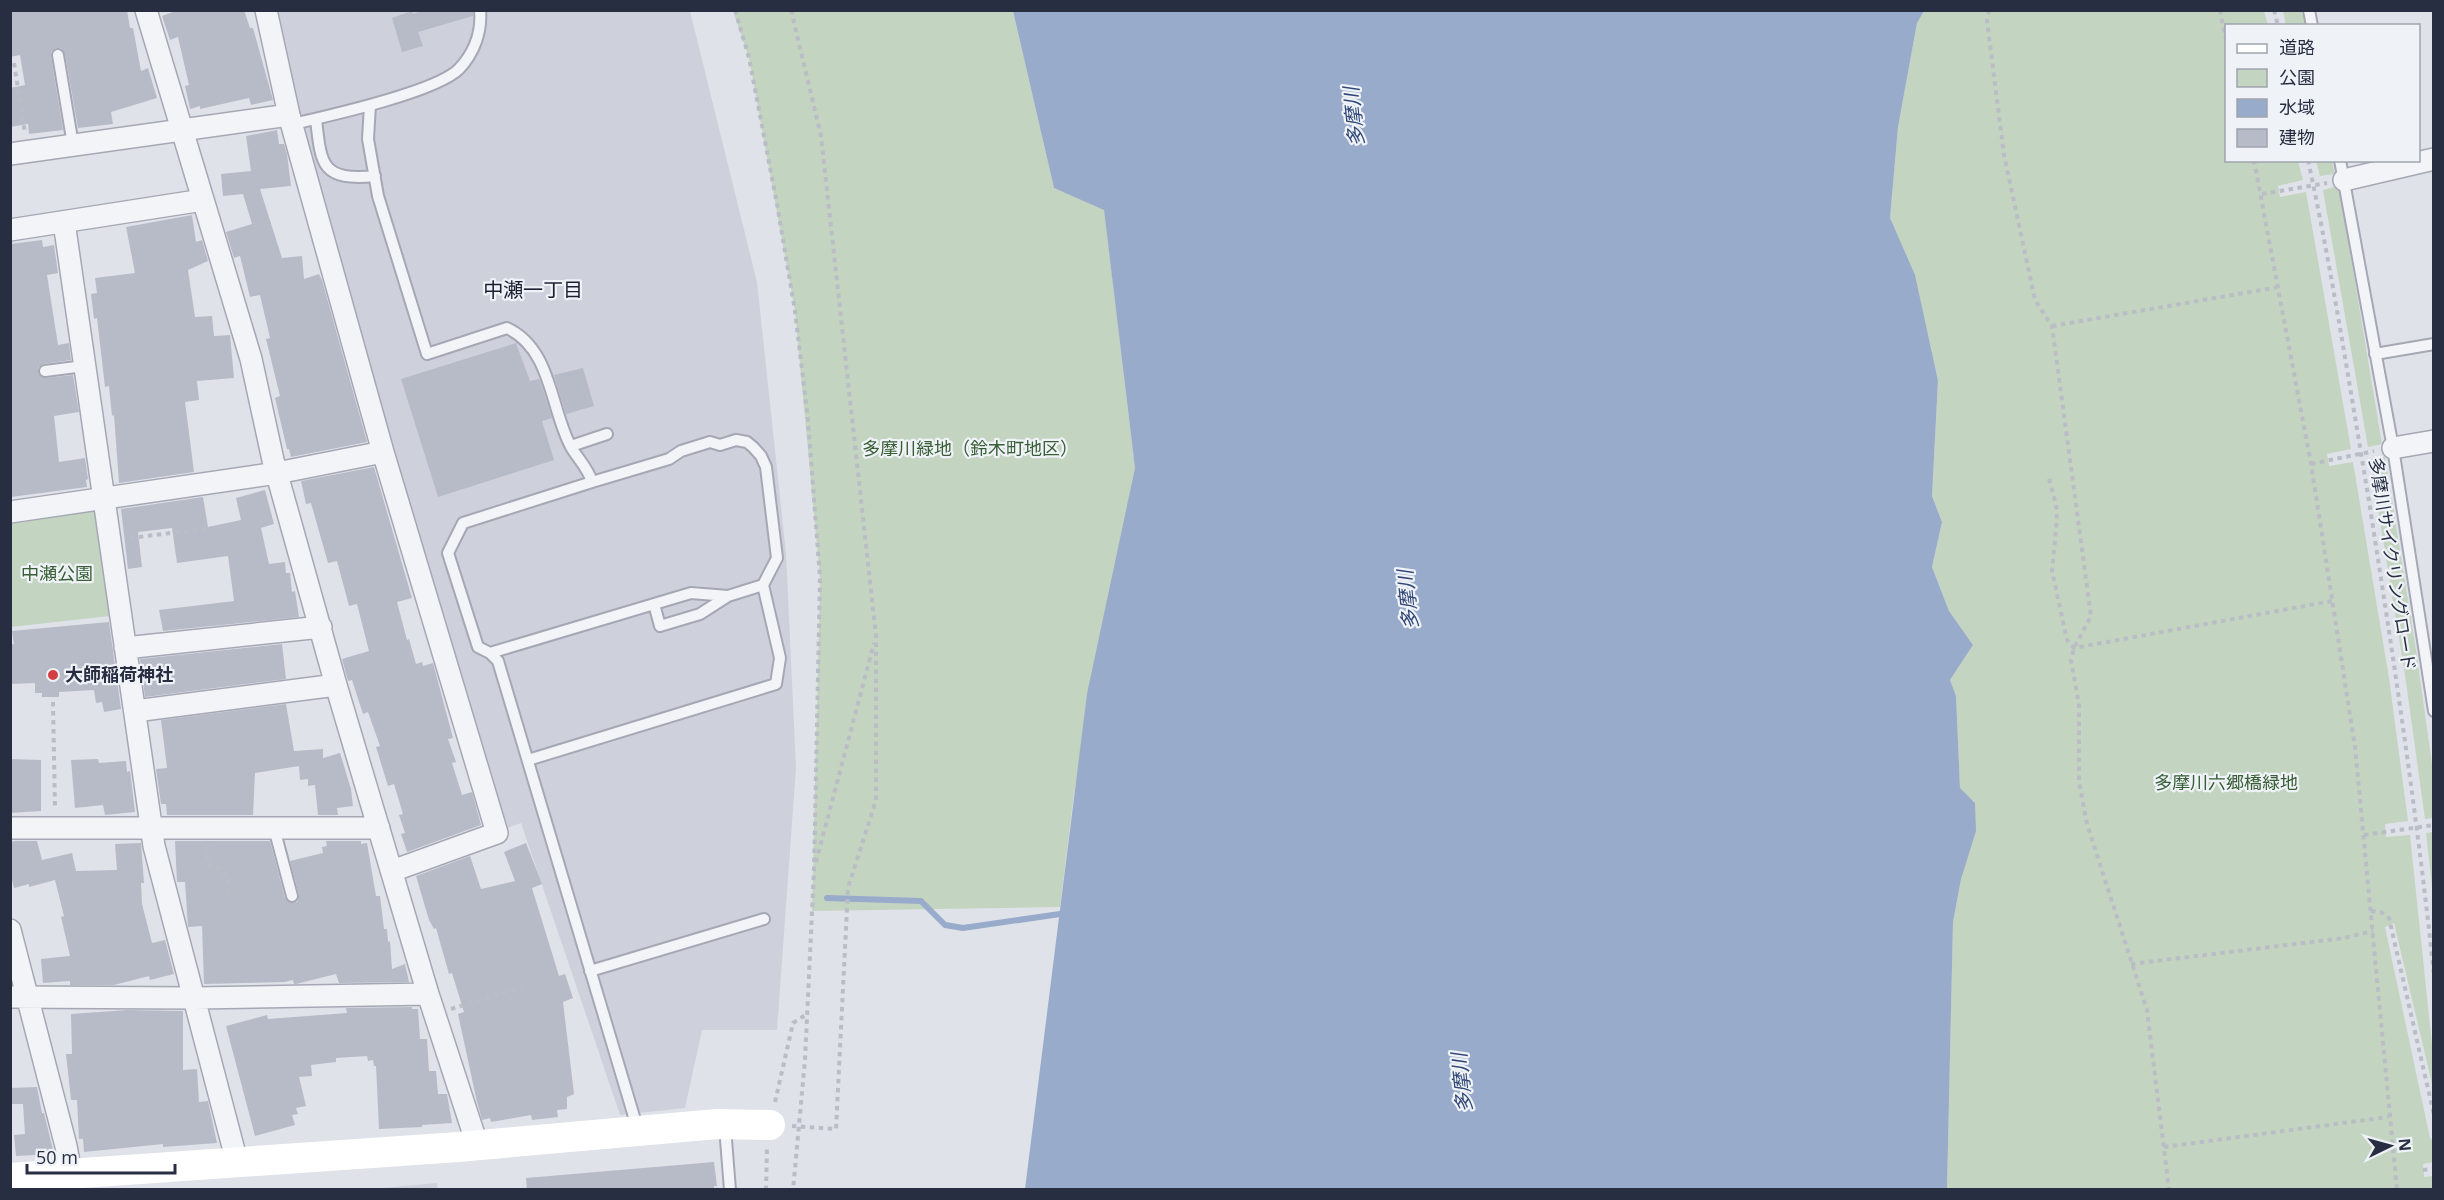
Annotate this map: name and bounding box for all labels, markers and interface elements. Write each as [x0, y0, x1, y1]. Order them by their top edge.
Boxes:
legend [2225, 24, 2420, 162]
text: 道路 [2279, 35, 2315, 59]
text: 公園 [2279, 65, 2315, 89]
water label: 多摩川 [1337, 84, 1370, 148]
text: 水域 [2279, 95, 2315, 119]
text: 建物 [2279, 125, 2315, 149]
district label: 中瀬一丁目 [483, 276, 583, 303]
park label: 多摩川緑地（鈴木町地区） [862, 436, 1078, 460]
street label: 多摩川サイクリングロード [2364, 455, 2422, 672]
park label: 中瀬公園 [21, 561, 93, 585]
water label: 多摩川 [1391, 567, 1424, 631]
place label: 大師稲荷神社 [65, 662, 173, 686]
marker: 大師稲荷神社 [46, 668, 60, 682]
park label: 多摩川六郷橋緑地 [2154, 770, 2298, 794]
water label: 多摩川 [1445, 1050, 1478, 1114]
north arrow [2360, 1116, 2420, 1176]
scale bar [27, 1137, 176, 1175]
text: N [2393, 1137, 2416, 1152]
text: 50 m [36, 1145, 78, 1169]

